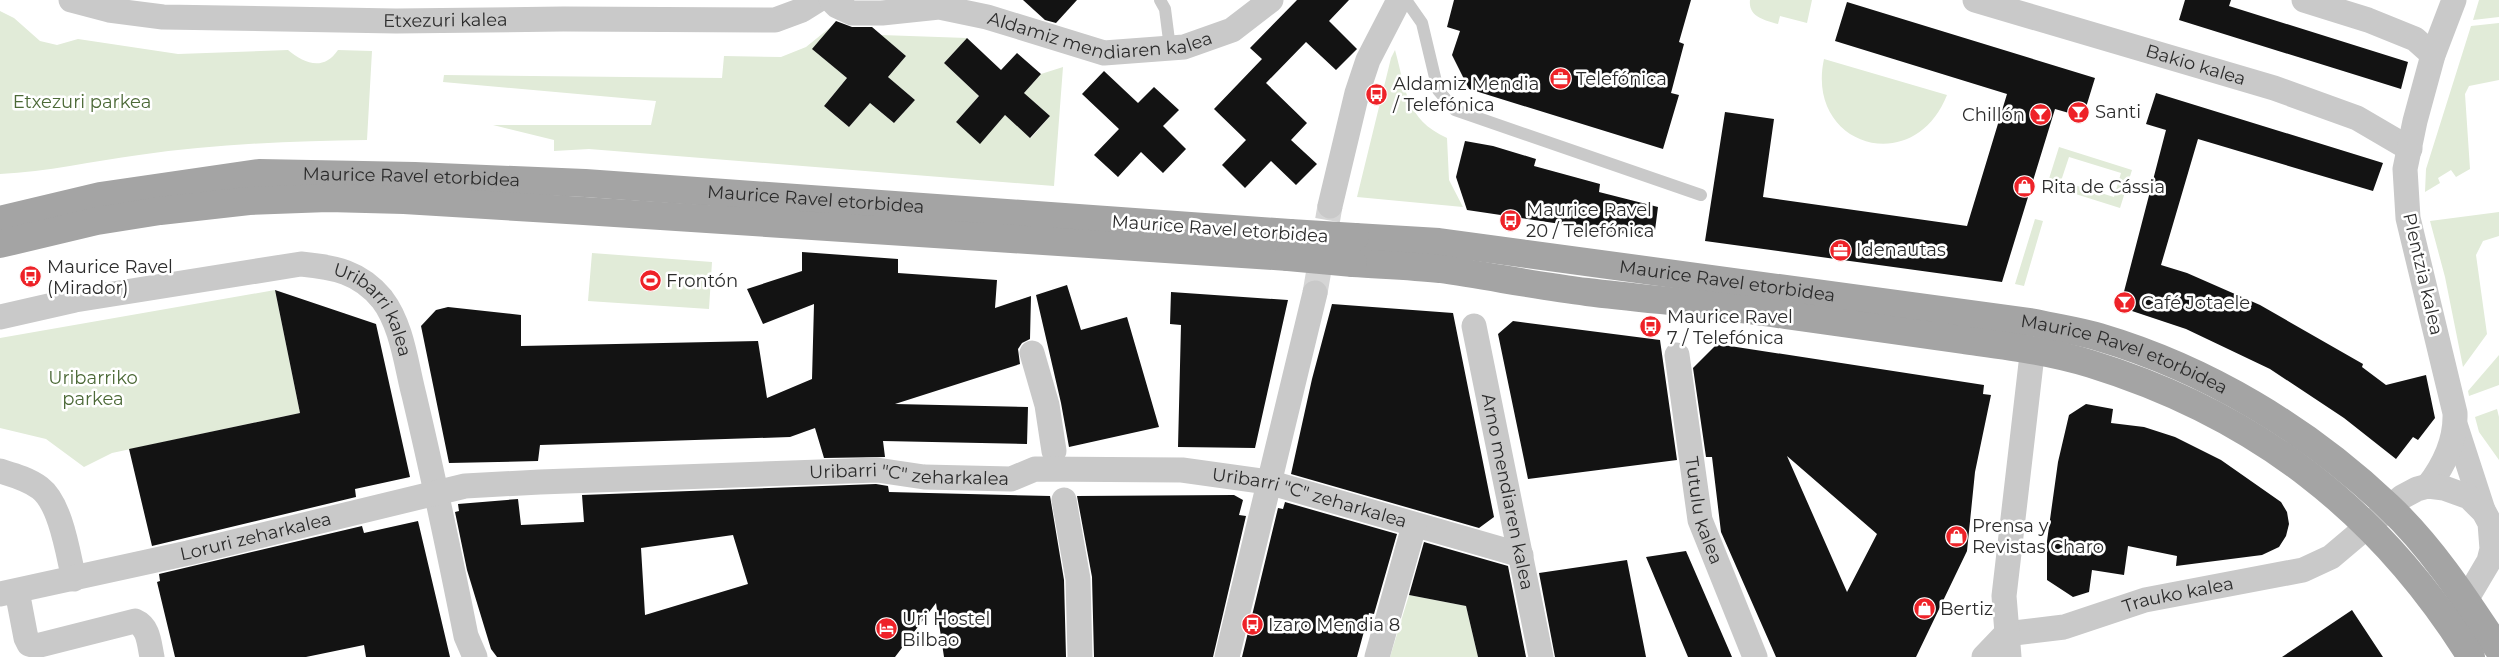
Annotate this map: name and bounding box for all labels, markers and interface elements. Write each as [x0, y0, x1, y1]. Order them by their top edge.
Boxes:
street label: Aldamiz mendiaren kalea [985, 7, 1215, 64]
street label: Etxezuri kalea [383, 9, 508, 32]
street label: Bakio kalea [2143, 40, 2248, 90]
office icon: Telefónica [1548, 67, 1572, 91]
place label: Telefónica [1576, 68, 1667, 90]
place label: Aldamiz Mendia / Telefónica [1392, 73, 1539, 116]
bus stop icon: Aldamiz Mendia / Telefónica [1365, 82, 1389, 106]
park label: Etxezuri parkea [13, 91, 151, 113]
bar icon: Santi [2067, 100, 2091, 124]
place label: Santi [2095, 101, 2141, 123]
bar icon: Chillón [2029, 103, 2053, 127]
place label: Chillón [1962, 104, 2025, 126]
street label: Maurice Ravel etorbidea [303, 163, 521, 191]
shop icon: Rita de Cássia [2013, 175, 2037, 199]
place label: Rita de Cássia [2041, 176, 2165, 198]
street label: Maurice Ravel etorbidea [706, 181, 925, 218]
place label: Maurice Ravel 20 / Telefónica [1526, 199, 1654, 242]
bus stop icon: Maurice Ravel 20 / Telefónica [1498, 208, 1522, 232]
street label: Maurice Ravel etorbidea [1111, 210, 1329, 248]
street label: Plentzia kalea [2398, 211, 2448, 337]
office icon: Idenautas [1828, 238, 1852, 262]
place label: Idenautas [1856, 239, 1946, 261]
place label: Maurice Ravel (Mirador) [47, 256, 173, 299]
street label: Maurice Ravel etorbidea [1618, 256, 1836, 307]
street label: Uribarri kalea [331, 258, 416, 359]
bus stop icon: Maurice Ravel (Mirador) [19, 265, 43, 289]
sports icon: Frontón [638, 269, 662, 293]
place label: Frontón [666, 270, 738, 292]
bar icon: Café Jotaele [2113, 291, 2137, 315]
place label: Café Jotaele [2141, 292, 2250, 314]
place label: Maurice Ravel 7 / Telefónica [1667, 306, 1793, 349]
street label: Maurice Ravel etorbidea [2019, 310, 2231, 399]
bus stop icon: Maurice Ravel 7 / Telefónica [1639, 315, 1663, 339]
park label: Uribarriko parkea [48, 367, 138, 410]
street label: Arno mendiaren kalea [1477, 391, 1538, 592]
street label: Tutulu kalea [1680, 455, 1728, 567]
street label: Uribarri "C" zeharkalea [809, 459, 1009, 490]
street label: Uribarri "C" zeharkalea [1211, 463, 1410, 533]
street label: Loruri zeharkalea [178, 508, 333, 565]
place label: Prensa y Revistas Charo [1972, 515, 2104, 558]
shop icon: Prensa y Revistas Charo [1944, 524, 1968, 548]
street label: Trauko kalea [2120, 572, 2235, 618]
shop icon: Bertiz [1912, 597, 1936, 621]
place label: Bertiz [1940, 598, 1993, 620]
place label: Uri Hostel Bilbao [902, 608, 990, 651]
bus stop icon: Izaro Mendia 8 [1240, 613, 1264, 637]
place label: Izaro Mendia 8 [1268, 614, 1400, 636]
hotel icon: Uri Hostel Bilbao [874, 617, 898, 641]

